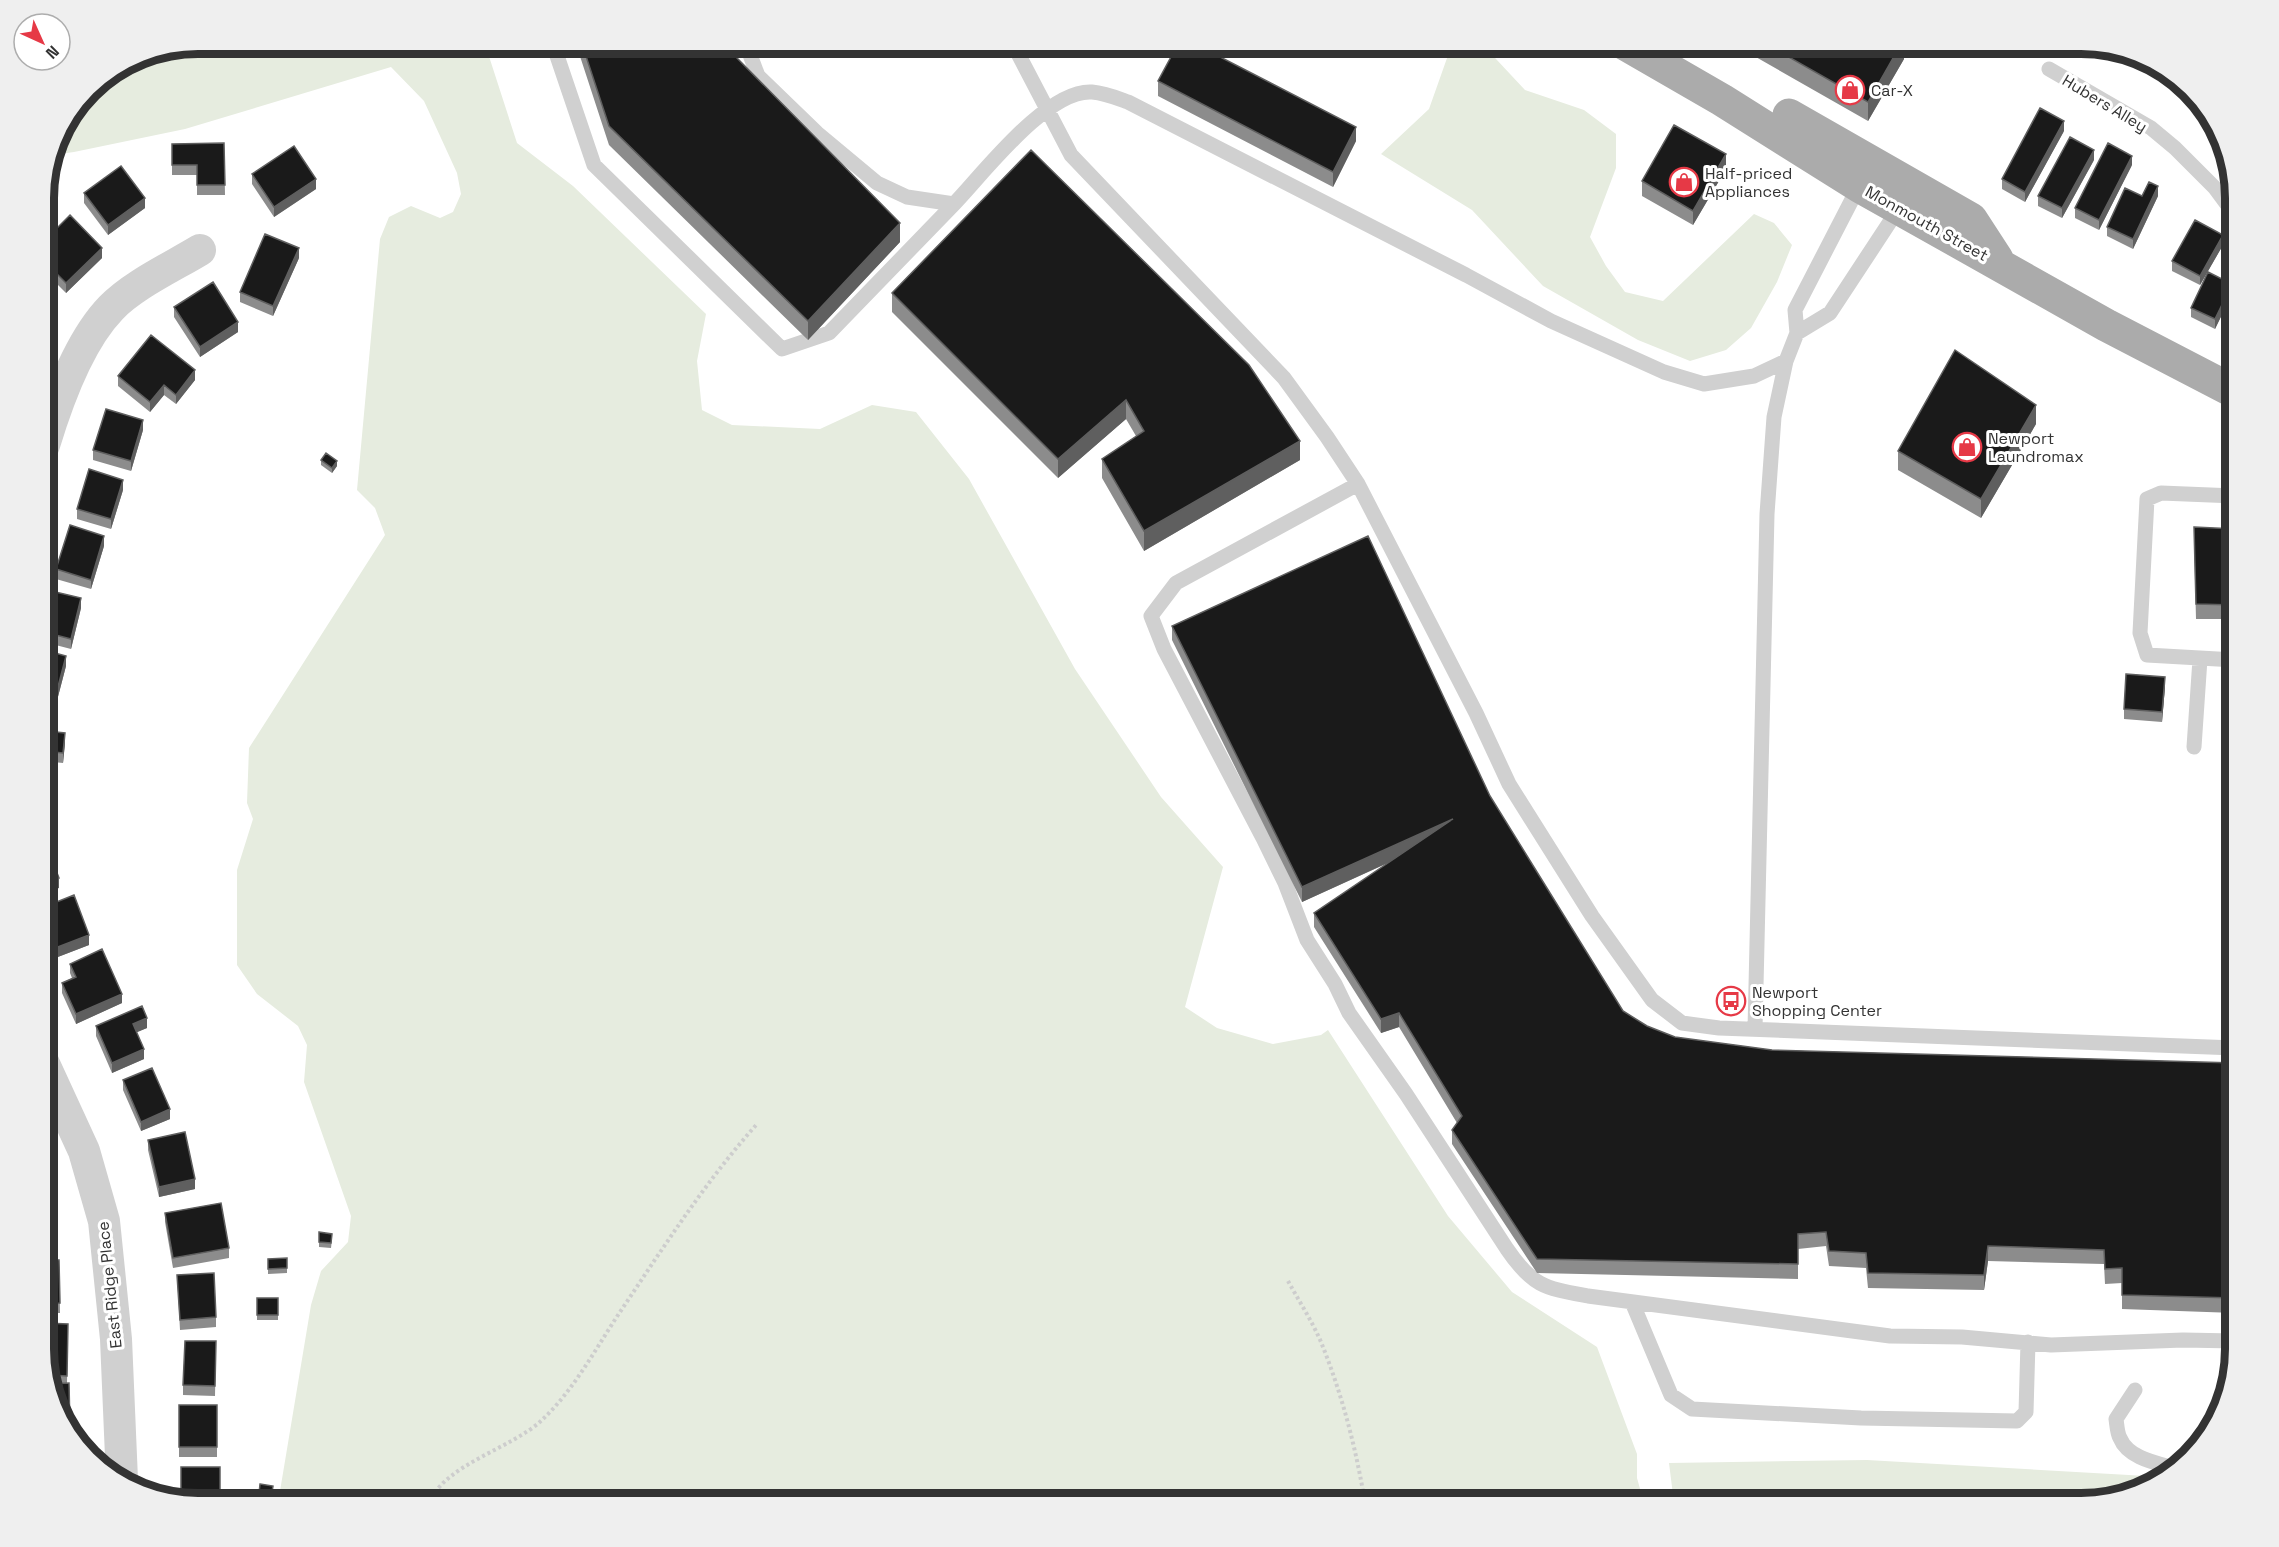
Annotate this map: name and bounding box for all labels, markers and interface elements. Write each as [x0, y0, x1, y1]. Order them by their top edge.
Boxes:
north arrow [12, 12, 72, 72]
text: N [41, 41, 63, 63]
street label: Hubers Alley [2058, 70, 2151, 137]
shop icon: Car-X [1834, 74, 1866, 106]
place label: Car-X [1871, 80, 1913, 101]
place label: Half-priced Appliances [1705, 163, 1792, 202]
shop icon: Half-priced Appliances [1668, 166, 1700, 198]
street label: Monmouth Street [1862, 181, 1992, 266]
place label: Newport Laundromax [1988, 428, 2084, 467]
shop icon: Newport Laundromax [1951, 431, 1983, 463]
place label: Newport Shopping Center [1752, 982, 1882, 1021]
bus stop icon: Newport Shopping Center [1715, 985, 1747, 1017]
street label: East Ridge Place [92, 1220, 127, 1350]

